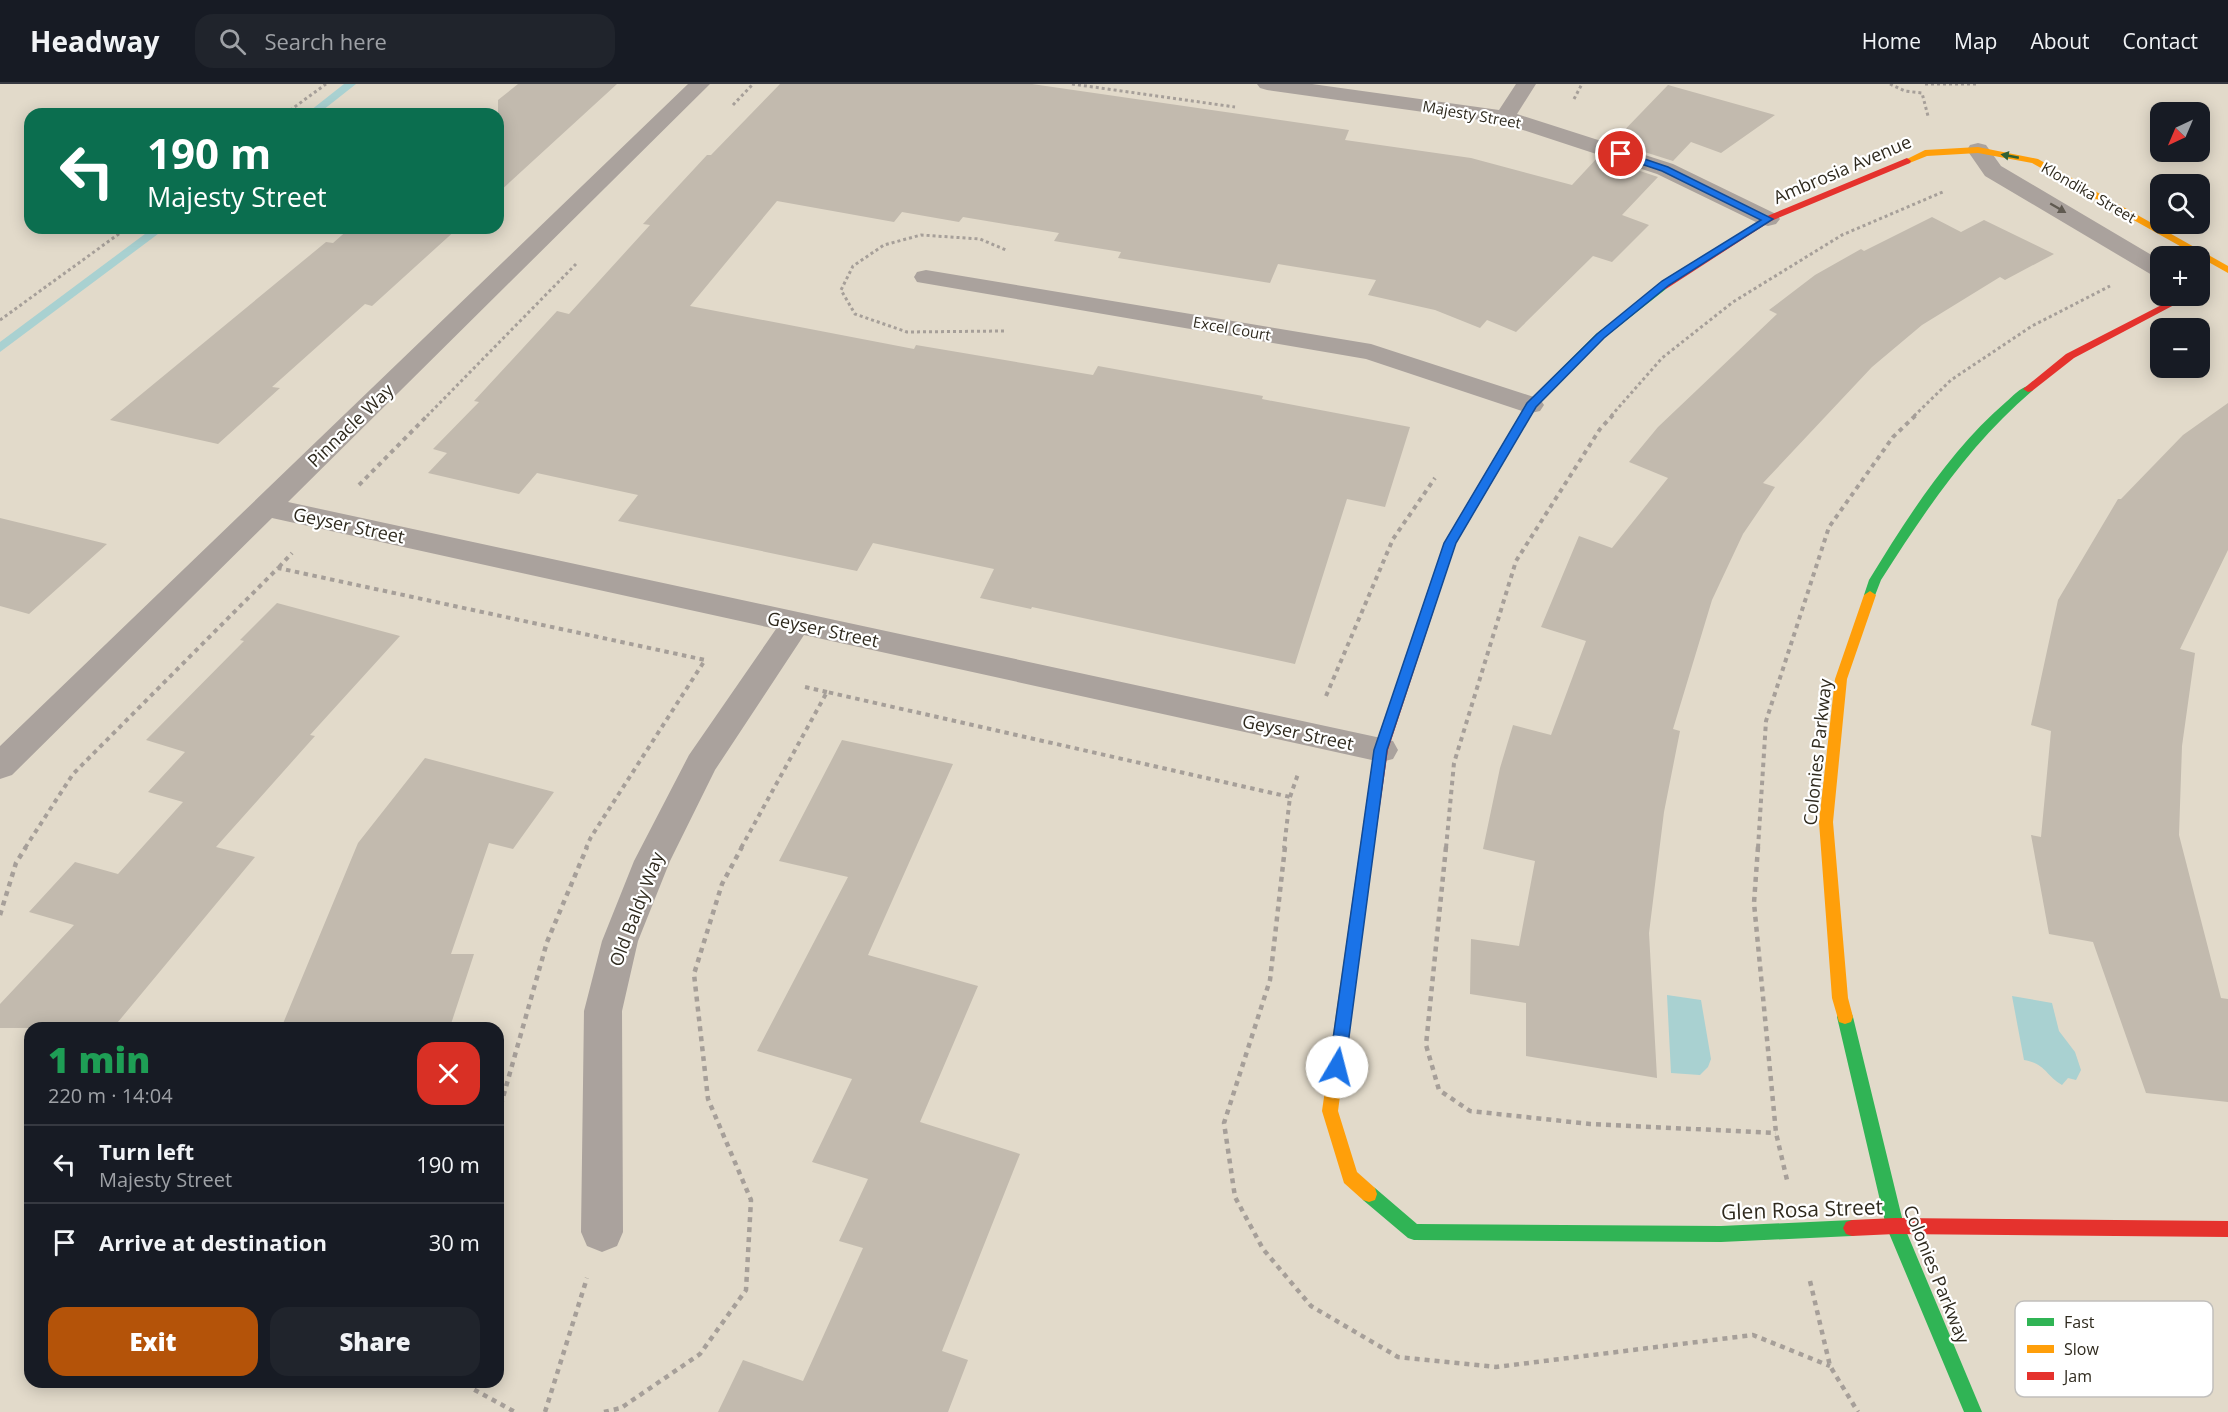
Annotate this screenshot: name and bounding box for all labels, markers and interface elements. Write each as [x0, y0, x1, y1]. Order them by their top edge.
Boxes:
search box [195, 14, 615, 68]
text: Headway [30, 22, 159, 60]
icon: search [216, 25, 249, 58]
text: Search here [264, 26, 387, 56]
text: Home [1862, 27, 1921, 55]
text: Map [1954, 27, 1997, 55]
text: About [2030, 27, 2090, 55]
text: Contact [2123, 27, 2198, 55]
street label: Majesty Street [1421, 95, 1523, 133]
north arrow [2150, 102, 2210, 162]
map controls [2150, 102, 2210, 378]
text: 190 m [147, 124, 271, 181]
pin [1595, 128, 1646, 179]
street label: Ambrosia Avenue [1769, 129, 1915, 209]
icon: left [48, 132, 126, 210]
icon: arrive [1604, 137, 1637, 170]
one-way arrow [2000, 151, 2019, 160]
street label: Klondika Street [2038, 157, 2140, 227]
button: search [2150, 174, 2210, 234]
text: Majesty Street [147, 178, 327, 215]
one-way arrow [2050, 203, 2066, 214]
button: + [2150, 246, 2210, 306]
street label: Excel Court [1192, 311, 1272, 345]
button: − [2150, 318, 2210, 378]
street label: Pinnacle Way [302, 377, 399, 472]
street label: Geyser Street [291, 501, 407, 549]
street label: Geyser Street [765, 605, 881, 653]
street label: Colonies Parkway [1797, 677, 1837, 826]
street label: Geyser Street [1240, 708, 1356, 756]
street label: Old Baldy Way [603, 847, 669, 970]
text: 1 min [48, 1035, 150, 1084]
position arrow [1305, 1035, 1369, 1099]
button: close [417, 1042, 480, 1105]
text: 220 m · 14:04 [48, 1082, 173, 1109]
text: Turn left [99, 1136, 194, 1166]
icon: left [48, 1148, 81, 1181]
text: 190 m [416, 1149, 480, 1179]
text: Majesty Street [99, 1166, 232, 1193]
street label: Glen Rosa Street [1721, 1192, 1883, 1226]
street label: Colonies Parkway [1898, 1201, 1976, 1348]
icon: arrive [48, 1226, 81, 1259]
text: Arrive at destination [99, 1227, 327, 1257]
text: 30 m [429, 1227, 480, 1257]
legend [2015, 1301, 2213, 1397]
button: Exit [48, 1307, 258, 1376]
button: Share [270, 1307, 480, 1376]
text: Fast [2064, 1311, 2095, 1333]
text: Slow [2064, 1338, 2099, 1360]
text: Jam [2062, 1365, 2092, 1387]

